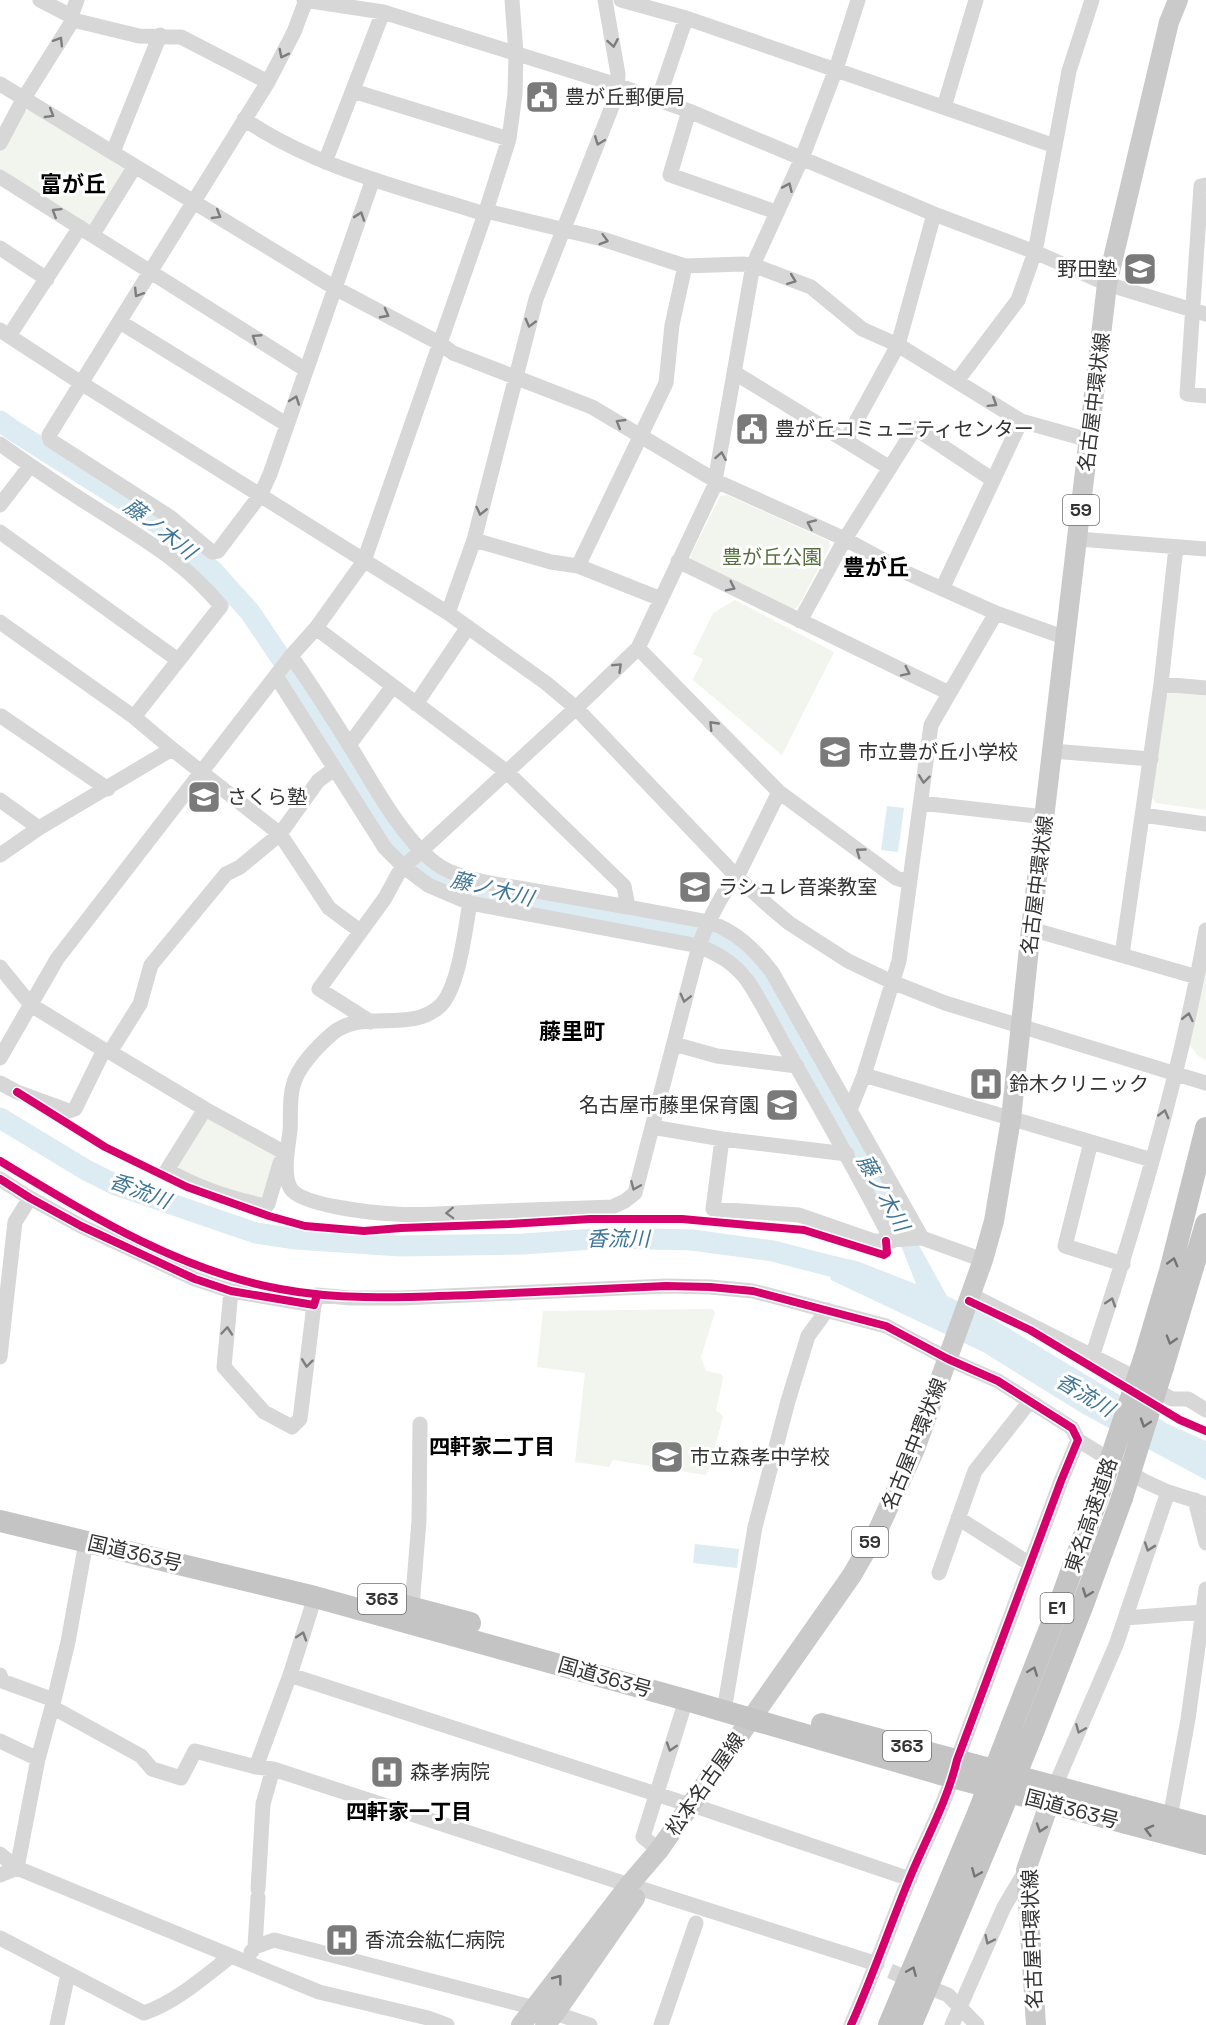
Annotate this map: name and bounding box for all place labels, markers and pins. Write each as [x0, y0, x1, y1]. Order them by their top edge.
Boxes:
public building icon: 豊が丘郵便局 [524, 79, 560, 115]
place label: 豊が丘郵便局 [565, 84, 685, 110]
school or university icon: 野田塾 [1122, 251, 1158, 287]
place label: 野田塾 [1057, 256, 1117, 282]
public building icon: 豊が丘コミュニティセンター [734, 411, 770, 447]
place label: 豊が丘コミュニティセンター [775, 416, 1034, 442]
school or university icon: 市立豊が丘小学校 [817, 734, 853, 770]
place label: 市立豊が丘小学校 [858, 739, 1018, 765]
school or university icon: さくら塾 [186, 779, 222, 815]
place label: さくら塾 [227, 784, 307, 810]
school or university icon: ラシュレ音楽教室 [677, 869, 713, 905]
place label: ラシュレ音楽教室 [718, 874, 877, 900]
hospital icon: 鈴木クリニック [968, 1066, 1004, 1102]
place label: 鈴木クリニック [1009, 1071, 1149, 1097]
school or university icon: 名古屋市藤里保育園 [764, 1087, 800, 1123]
place label: 名古屋市藤里保育園 [579, 1092, 759, 1118]
school or university icon: 市立森孝中学校 [649, 1439, 685, 1475]
place label: 市立森孝中学校 [690, 1444, 830, 1470]
hospital icon: 森孝病院 [369, 1754, 405, 1790]
place label: 森孝病院 [410, 1759, 490, 1785]
hospital icon: 香流会紘仁病院 [324, 1922, 360, 1958]
place label: 香流会紘仁病院 [365, 1927, 505, 1953]

